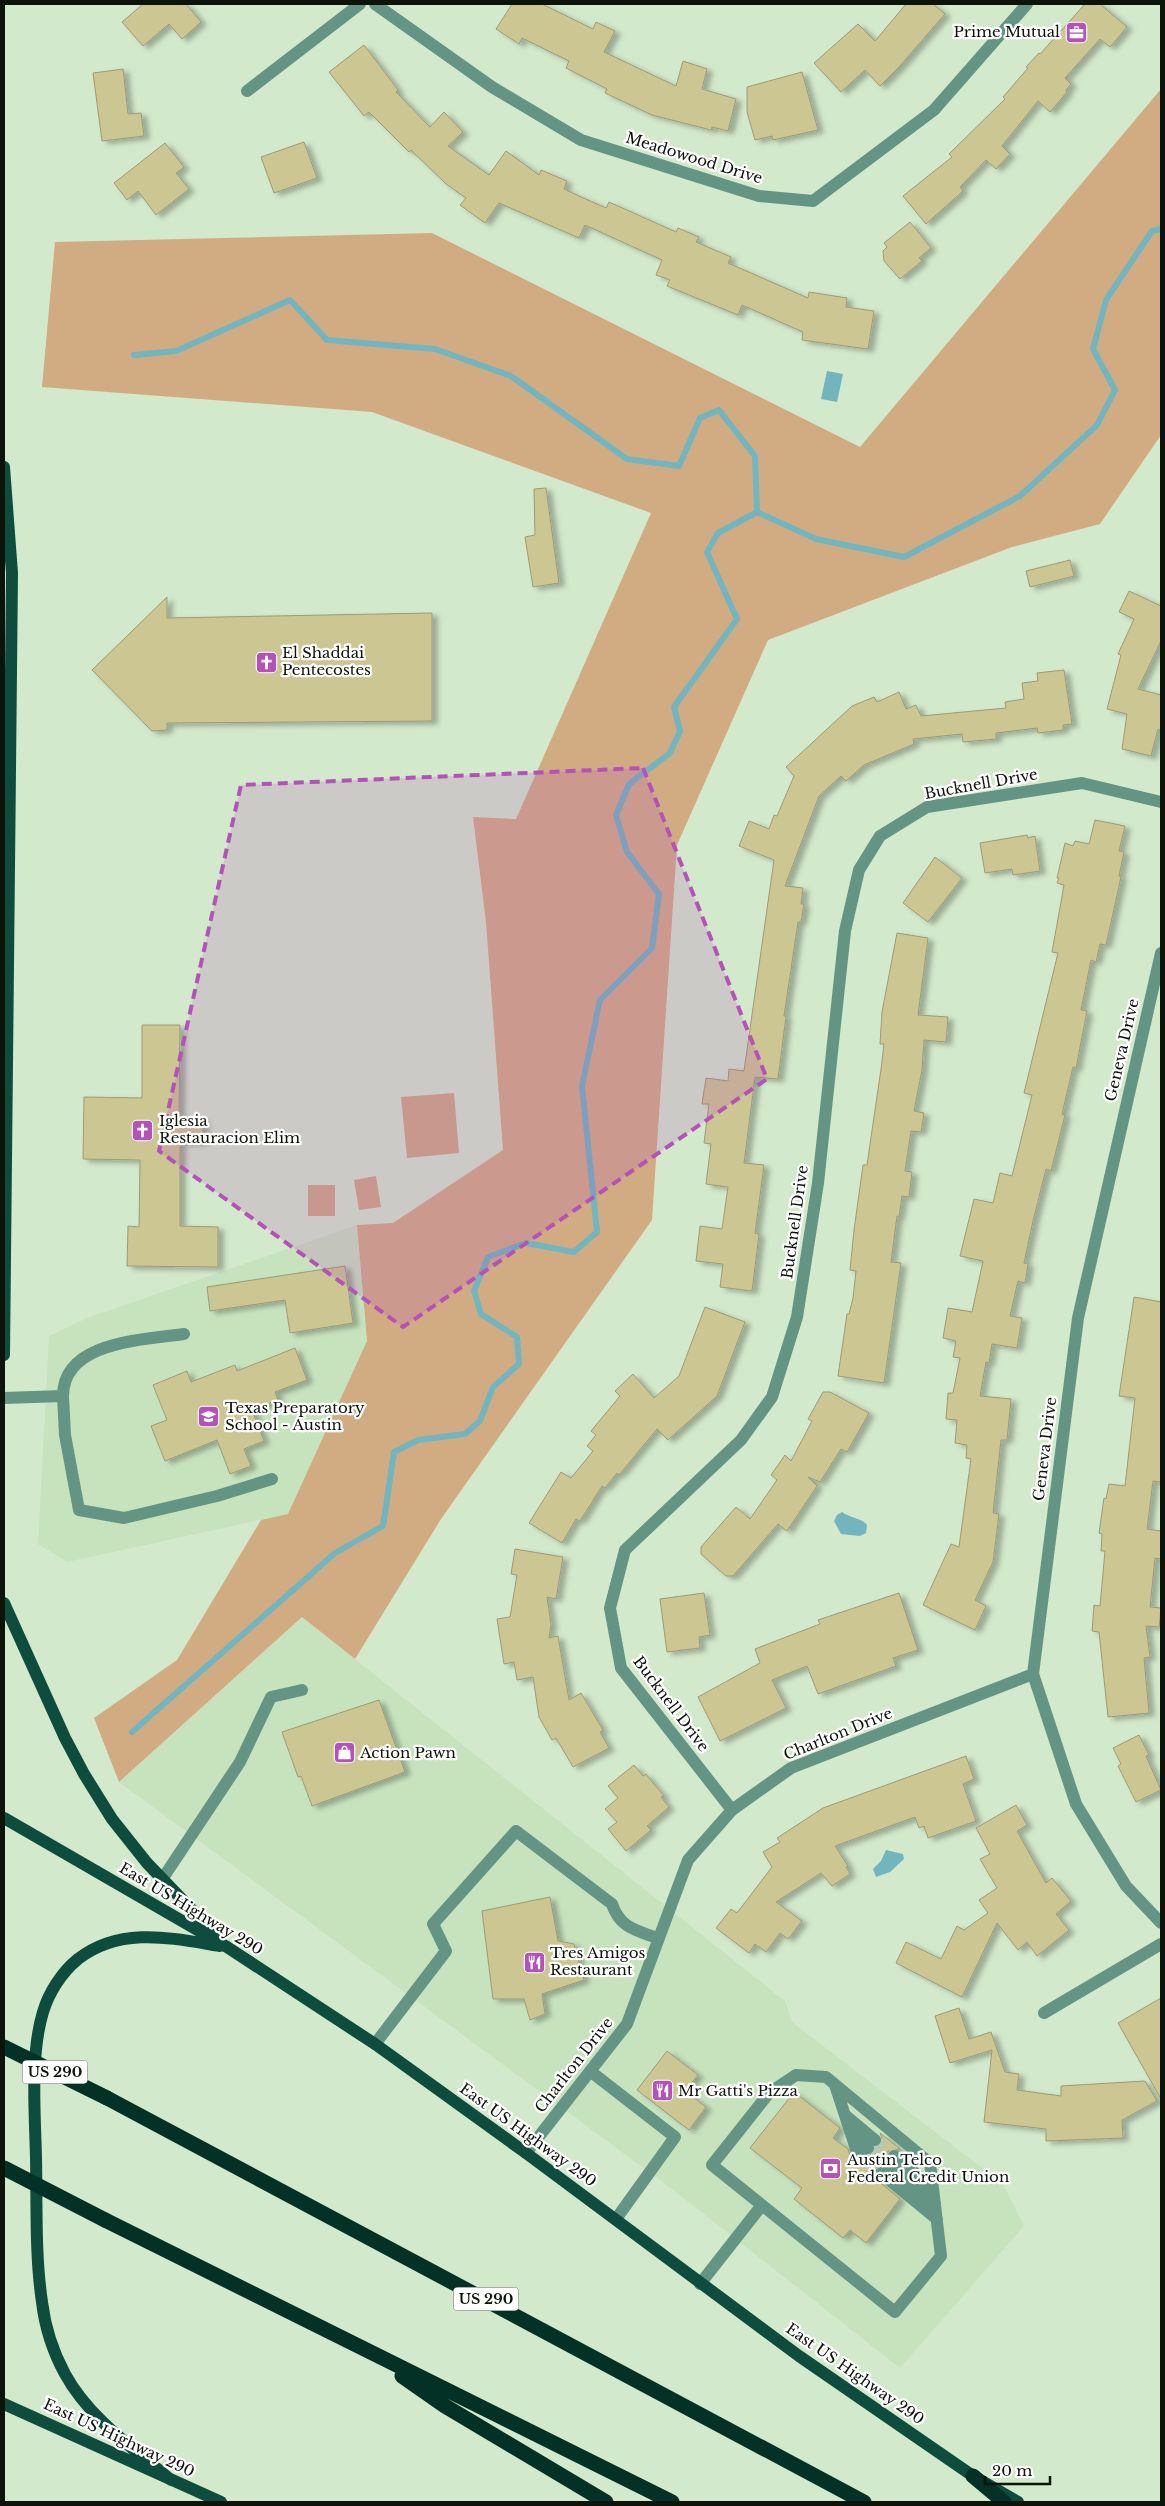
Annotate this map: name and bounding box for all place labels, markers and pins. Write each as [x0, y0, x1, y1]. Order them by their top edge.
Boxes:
office icon: Prime Mutual [1064, 20, 1088, 44]
place label: Prime Mutual [953, 22, 1060, 41]
place label: El Shaddai Pentecostes [282, 643, 371, 679]
church icon: El Shaddai Pentecostes [254, 650, 278, 674]
place label: Iglesia Restauracion Elim [159, 1111, 300, 1147]
church icon: Iglesia Restauracion Elim [131, 1118, 155, 1142]
place label: Texas Preparatory School - Austin [225, 1398, 365, 1434]
school or university icon: Texas Preparatory School - Austin [197, 1405, 221, 1429]
shop icon: Action Pawn [332, 1741, 356, 1765]
place label: Action Pawn [359, 1743, 456, 1762]
place label: Tres Amigos Restaurant [550, 1943, 646, 1979]
restaurant icon: Tres Amigos Restaurant [522, 1950, 546, 1974]
restaurant icon: Mr Gatti's Pizza [650, 2079, 674, 2103]
place label: Mr Gatti's Pizza [678, 2081, 799, 2100]
place label: Austin Telco Federal Credit Union [846, 2150, 1009, 2186]
bank icon: Austin Telco Federal Credit Union [819, 2157, 843, 2181]

